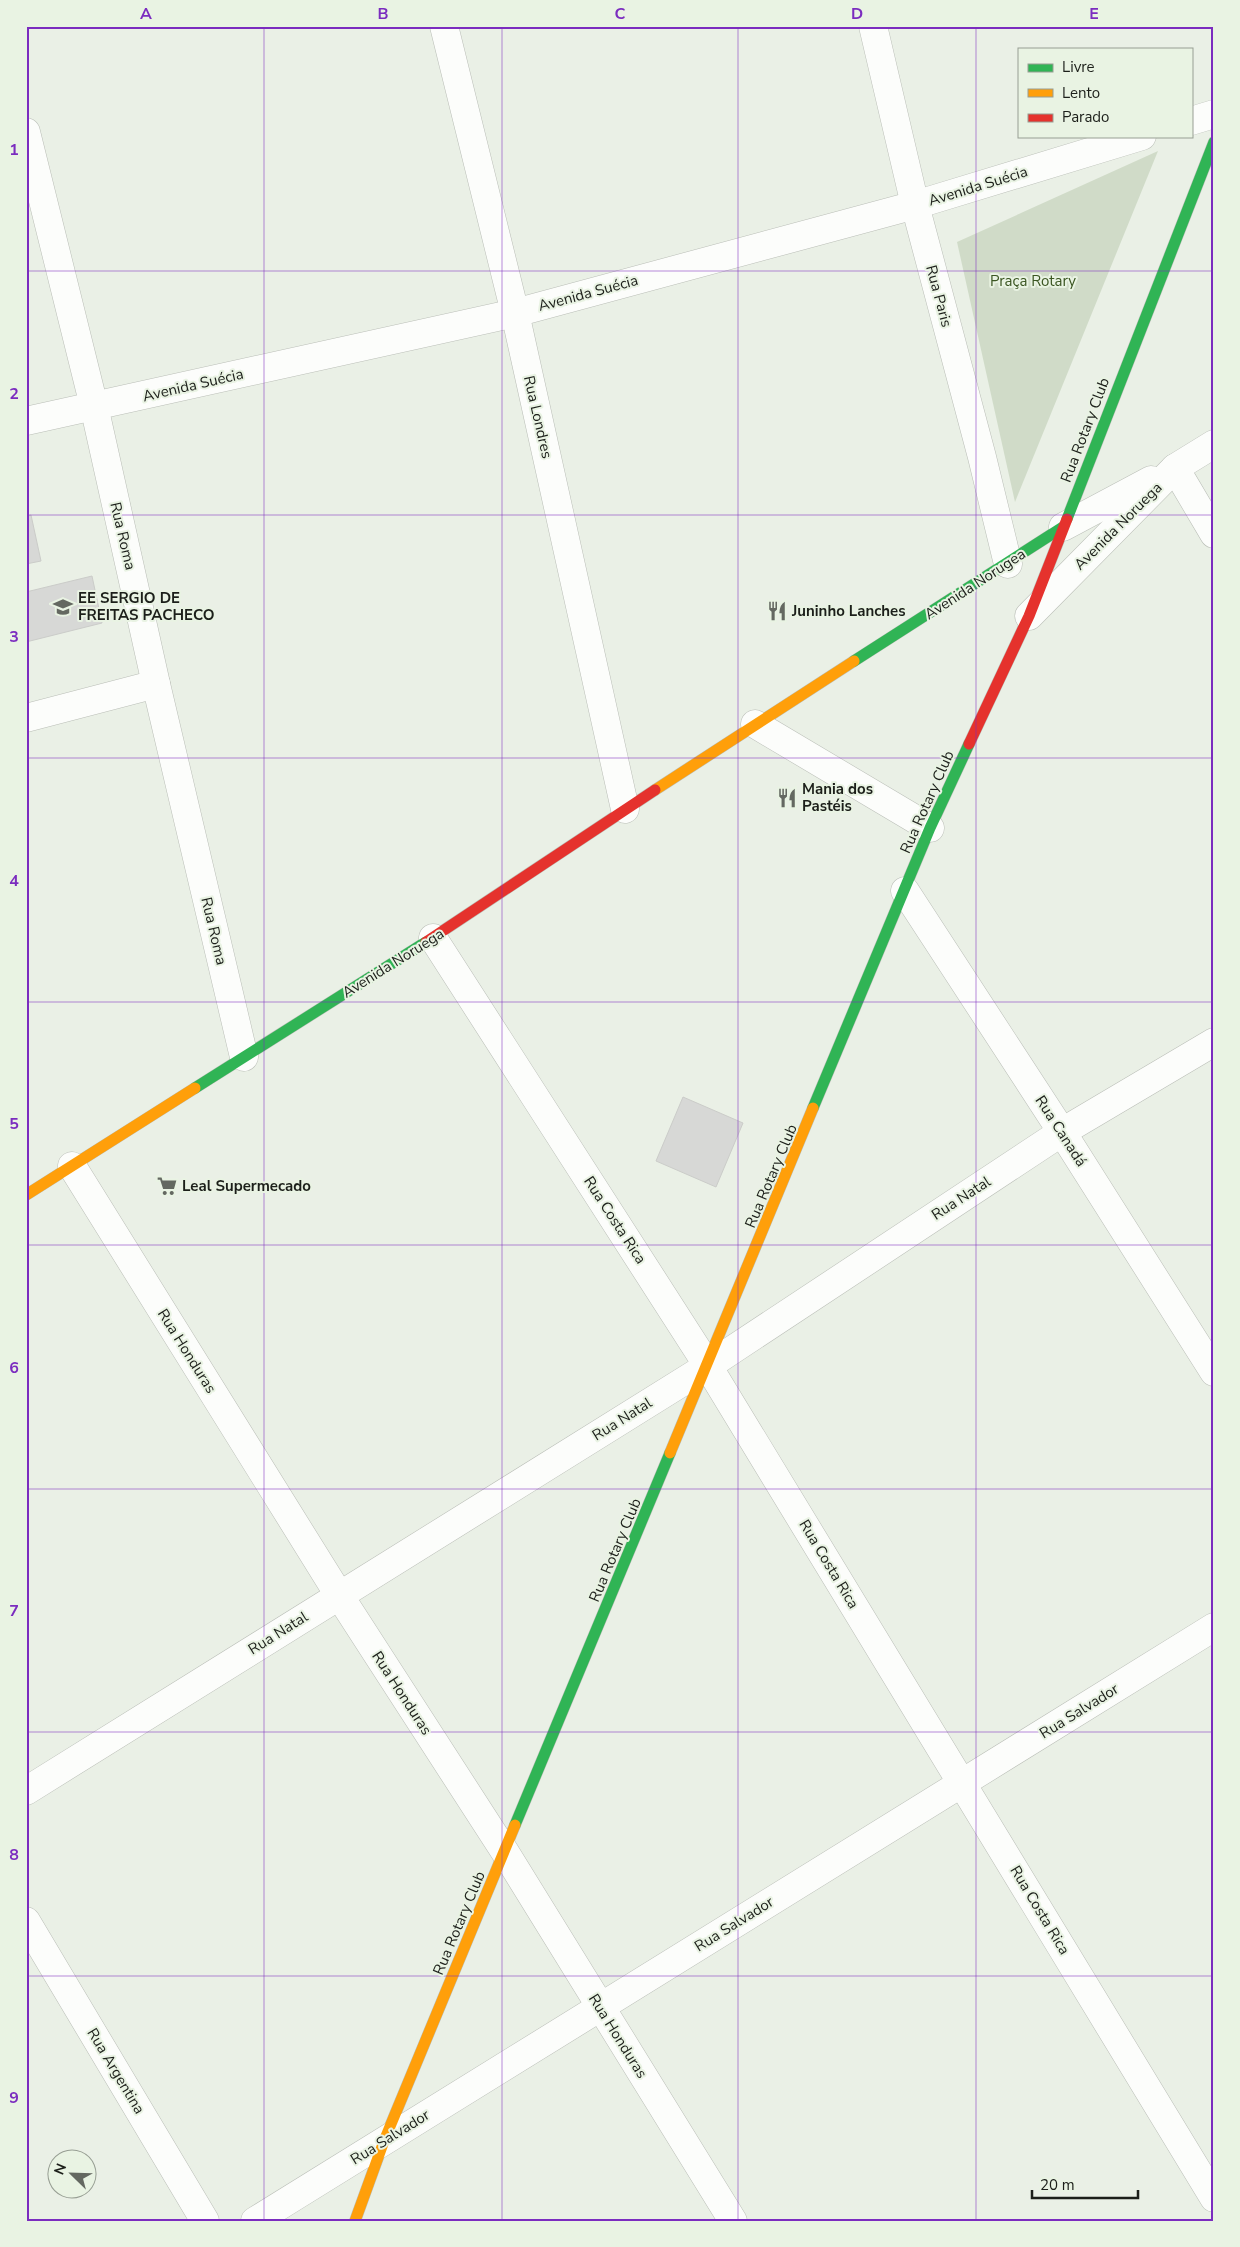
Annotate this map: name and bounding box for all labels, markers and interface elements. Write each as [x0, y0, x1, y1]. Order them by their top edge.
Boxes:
text: A [140, 3, 152, 25]
text: B [377, 3, 389, 25]
text: C [615, 3, 626, 25]
text: D [851, 3, 863, 25]
text: E [1089, 3, 1099, 25]
legend [1018, 48, 1192, 138]
text: Livre [1062, 57, 1095, 77]
text: Lento [1062, 83, 1100, 103]
text: Parado [1062, 107, 1109, 127]
text: 1 [9, 139, 19, 161]
street label: Avenida Suécia [926, 161, 1030, 211]
street label: Rua Paris [921, 263, 957, 329]
street label: Avenida Suécia [536, 270, 640, 316]
park label: Praça Rotary [990, 271, 1076, 291]
street label: Avenida Suécia [141, 364, 245, 406]
street label: Rua Londres [519, 374, 557, 460]
street label: Rua Rotary Club [1056, 375, 1114, 485]
text: 2 [9, 383, 19, 405]
street label: Avenida Noruega [1070, 478, 1166, 574]
street label: Rua Roma [105, 500, 141, 572]
street label: Avenida Norugea [921, 544, 1029, 624]
place label: EE SERGIO DE FREITAS PACHECO [78, 588, 215, 625]
school or university icon: EE SERGIO DE FREITAS PACHECO [52, 596, 74, 618]
restaurant icon: Juninho Lanches [766, 600, 788, 622]
place label: Juninho Lanches [791, 601, 906, 621]
text: 3 [9, 626, 19, 648]
street label: Rua Rotary Club [895, 747, 959, 857]
place label: Mania dos Pastéis [802, 779, 873, 816]
restaurant icon: Mania dos Pastéis [776, 787, 798, 809]
text: 4 [9, 870, 19, 892]
street label: Rua Roma [196, 895, 232, 967]
street label: Avenida Noruega [338, 924, 448, 1002]
street label: Rua Canadá [1030, 1091, 1092, 1171]
text: 5 [9, 1113, 19, 1135]
street label: Rua Rotary Club [740, 1121, 802, 1231]
street label: Rua Natal [927, 1171, 995, 1225]
street label: Rua Costa Rica [579, 1172, 651, 1268]
supermarket icon: Leal Supermecado [156, 1175, 178, 1197]
place label: Leal Supermecado [182, 1176, 311, 1196]
street label: Rua Honduras [153, 1305, 221, 1397]
text: 6 [9, 1357, 19, 1379]
street label: Rua Natal [588, 1392, 656, 1445]
street label: Rua Rotary Club [584, 1495, 646, 1605]
street label: Rua Costa Rica [794, 1516, 864, 1612]
text: 7 [9, 1600, 19, 1622]
street label: Rua Natal [244, 1606, 312, 1659]
street label: Rua Honduras [367, 1647, 437, 1739]
street label: Rua Salvador [1036, 1678, 1123, 1743]
text: 8 [9, 1844, 19, 1866]
street label: Rua Costa Rica [1005, 1862, 1075, 1958]
street label: Rua Rotary Club [428, 1868, 490, 1978]
street label: Rua Salvador [691, 1891, 778, 1956]
street label: Rua Honduras [584, 1990, 652, 2082]
street label: Rua Argentina [82, 2024, 150, 2118]
text: 9 [9, 2087, 19, 2109]
street label: Rua Salvador [347, 2104, 434, 2169]
north arrow [48, 2150, 98, 2200]
text: N [50, 2161, 71, 2178]
scale bar [1032, 2167, 1139, 2199]
text: 20 m [1040, 2175, 1075, 2195]

